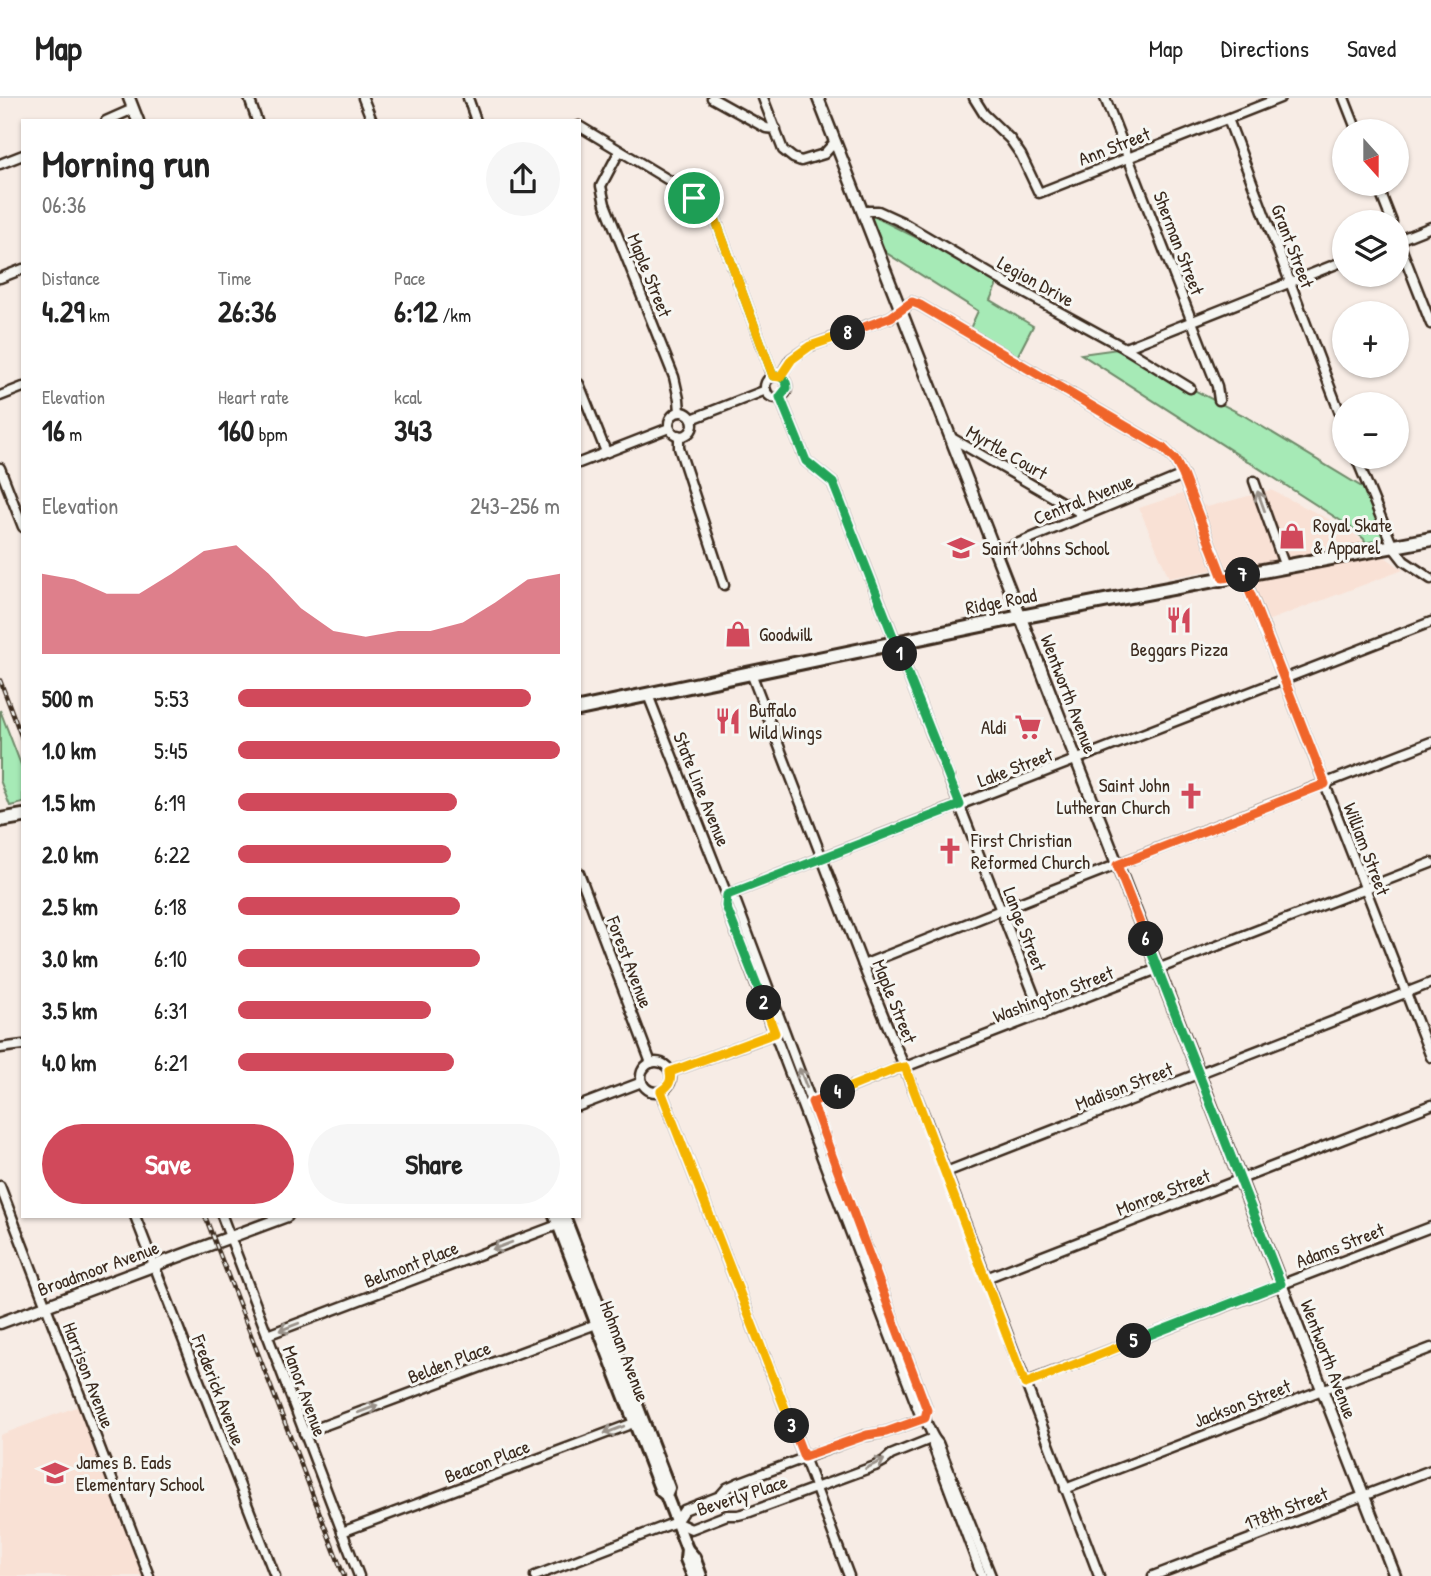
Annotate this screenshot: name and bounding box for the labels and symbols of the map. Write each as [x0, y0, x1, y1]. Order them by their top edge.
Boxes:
north arrow [1332, 119, 1409, 196]
street label: Ann Street [1074, 120, 1154, 172]
pin [664, 168, 724, 228]
street label: Sherman Street [1147, 187, 1211, 299]
street label: Grant Street [1265, 200, 1321, 292]
street label: Maple Street [621, 229, 679, 321]
street label: Legion Drive [993, 249, 1079, 313]
pin: 8 [830, 316, 866, 350]
street label: Myrtle Court [962, 418, 1053, 486]
street label: Central Avenue [1029, 467, 1137, 531]
one-way arrow [1254, 490, 1267, 512]
place label: Royal Skate & Apparel [1313, 512, 1393, 560]
shop icon: Royal Skate & Apparel [1277, 521, 1307, 551]
school or university icon: Saint Johns School [946, 533, 976, 563]
place label: Saint Johns School [982, 535, 1110, 561]
pin: 7 [1226, 558, 1260, 592]
street label: Ridge Road [963, 581, 1039, 621]
restaurant icon: Beggars Pizza [1164, 605, 1194, 635]
shop icon: Goodwill [723, 619, 753, 649]
place label: Goodwill [759, 621, 813, 647]
street label: Wentworth Avenue [1034, 631, 1104, 758]
pin: 1 [883, 636, 918, 672]
place label: Beggars Pizza [1130, 636, 1228, 662]
place label: Buffalo Wild Wings [749, 697, 822, 745]
restaurant icon: Buffalo Wild Wings [713, 706, 743, 736]
supermarket icon: Aldi [1013, 712, 1043, 742]
place label: Aldi [981, 714, 1007, 740]
street label: State Line Avenue [667, 728, 737, 850]
street label: Lake Street [974, 741, 1057, 793]
place label: Saint John Lutheran Church [1057, 772, 1170, 820]
church icon: Saint John Lutheran Church [1176, 781, 1206, 811]
street label: William Street [1337, 799, 1397, 900]
place label: First Christian Reformed Church [970, 827, 1090, 875]
church icon: First Christian Reformed Church [935, 836, 965, 866]
street label: Lange Street [997, 883, 1053, 975]
street label: Forest Avenue [600, 912, 660, 1012]
pin: 6 [1128, 922, 1164, 956]
street label: Maple Street [866, 955, 924, 1047]
street label: Washington Street [989, 959, 1117, 1029]
pin: 2 [746, 986, 782, 1020]
street label: Madison Street [1071, 1055, 1177, 1117]
one-way arrow [795, 1068, 808, 1090]
pin: 4 [820, 1074, 856, 1110]
street label: Monroe Street [1112, 1162, 1214, 1222]
street label: Adams Street [1292, 1216, 1388, 1274]
street label: Broadmoor Avenue [34, 1234, 163, 1302]
street label: Belmont Place [360, 1234, 462, 1294]
one-way arrow [492, 1241, 514, 1254]
street label: Wentworth Avenue [1294, 1296, 1364, 1423]
street label: Hohman Avenue [594, 1297, 656, 1406]
street label: Harrison Avenue [57, 1318, 121, 1432]
one-way arrow [279, 1322, 301, 1334]
pin: 5 [1116, 1324, 1152, 1358]
street label: Frederick Avenue [186, 1330, 252, 1449]
street label: Belden Place [404, 1334, 495, 1390]
street label: Manor Avenue [277, 1342, 334, 1440]
street label: Jackson Street [1190, 1372, 1295, 1433]
one-way arrow [356, 1402, 378, 1415]
pin: 3 [774, 1408, 810, 1444]
one-way arrow [603, 1425, 625, 1438]
street label: Beacon Place [441, 1433, 534, 1489]
place label: James B. Eads Elementary School [76, 1449, 205, 1497]
one-way arrow [864, 1457, 885, 1470]
school or university icon: James B. Eads Elementary School [40, 1458, 70, 1488]
street label: Beverly Place [693, 1468, 791, 1522]
street label: 178th Street [1240, 1480, 1332, 1536]

